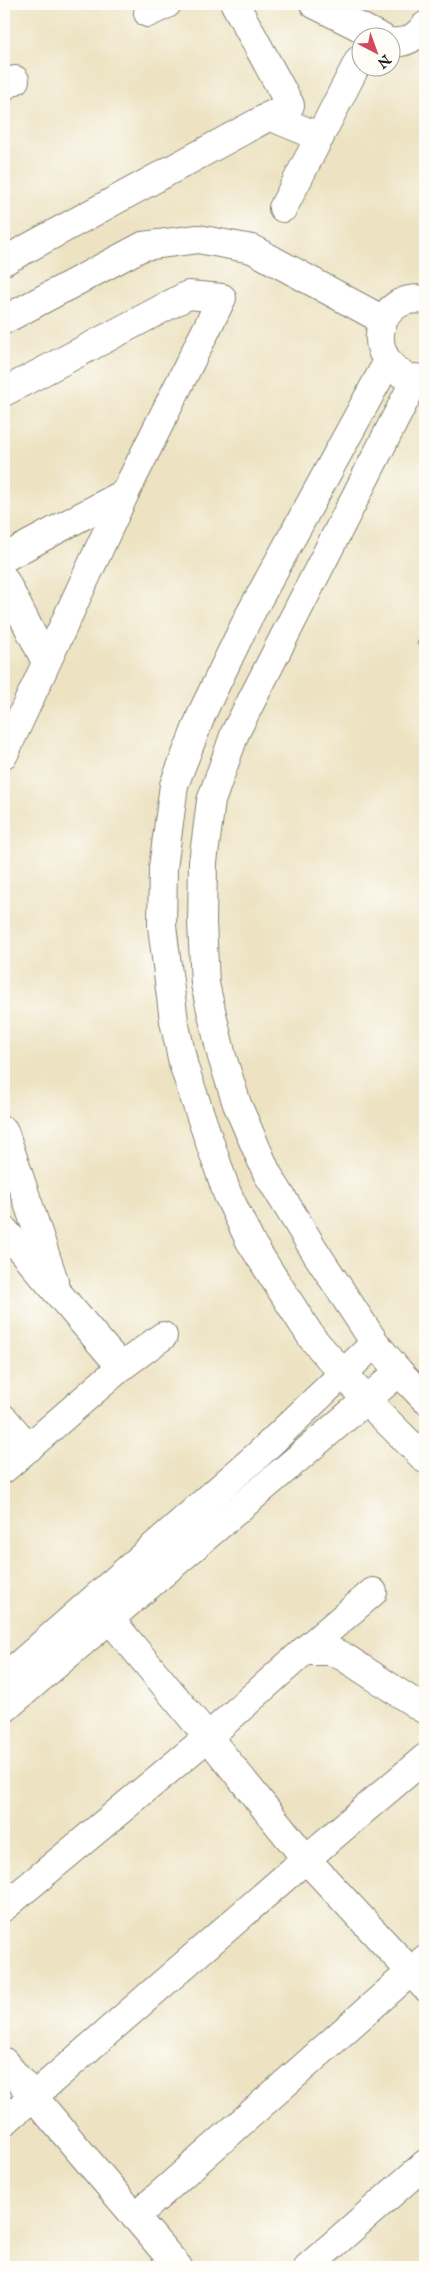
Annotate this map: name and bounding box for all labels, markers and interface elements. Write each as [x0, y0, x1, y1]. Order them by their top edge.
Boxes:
north arrow [352, 28, 402, 78]
text: N [373, 50, 395, 72]

